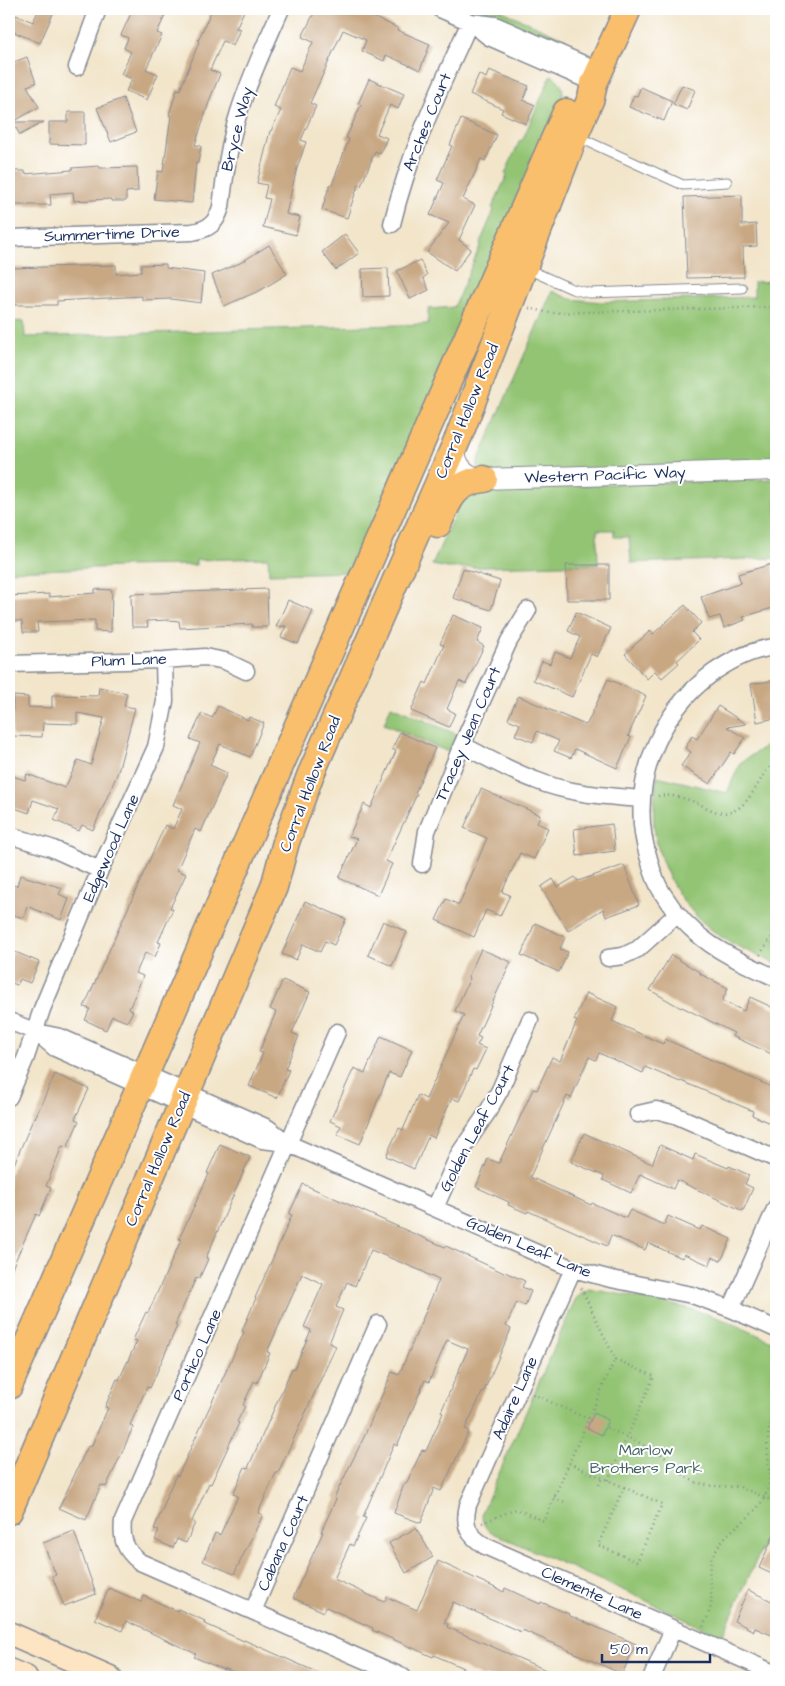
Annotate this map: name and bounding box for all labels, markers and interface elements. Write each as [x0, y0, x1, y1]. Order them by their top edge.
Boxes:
street label: Arches Court [397, 69, 457, 174]
street label: Bryce Way [216, 84, 259, 174]
street label: Summertime Drive [44, 221, 181, 247]
street label: Corral Hollow Road [430, 340, 504, 482]
street label: Western Pacific Way [524, 461, 686, 490]
street label: Plum Lane [91, 648, 167, 672]
street label: Tracey Jean Court [430, 663, 507, 805]
street label: Corral Hollow Road [274, 713, 346, 855]
street label: Edgewood Lane [77, 790, 146, 906]
street label: Golden Leaf Court [434, 1060, 520, 1196]
street label: Corral Hollow Road [120, 1088, 196, 1230]
street label: Golden Leaf Lane [463, 1211, 595, 1283]
street label: Portico Lane [167, 1305, 227, 1404]
street label: Adaire Lane [487, 1353, 543, 1443]
park label: Marlow Brothers Park [590, 1439, 702, 1479]
street label: Cabana Court [252, 1491, 314, 1594]
street label: Clemente Lane [538, 1561, 647, 1625]
scale bar [602, 1631, 710, 1663]
text: 50 m [610, 1639, 648, 1660]

